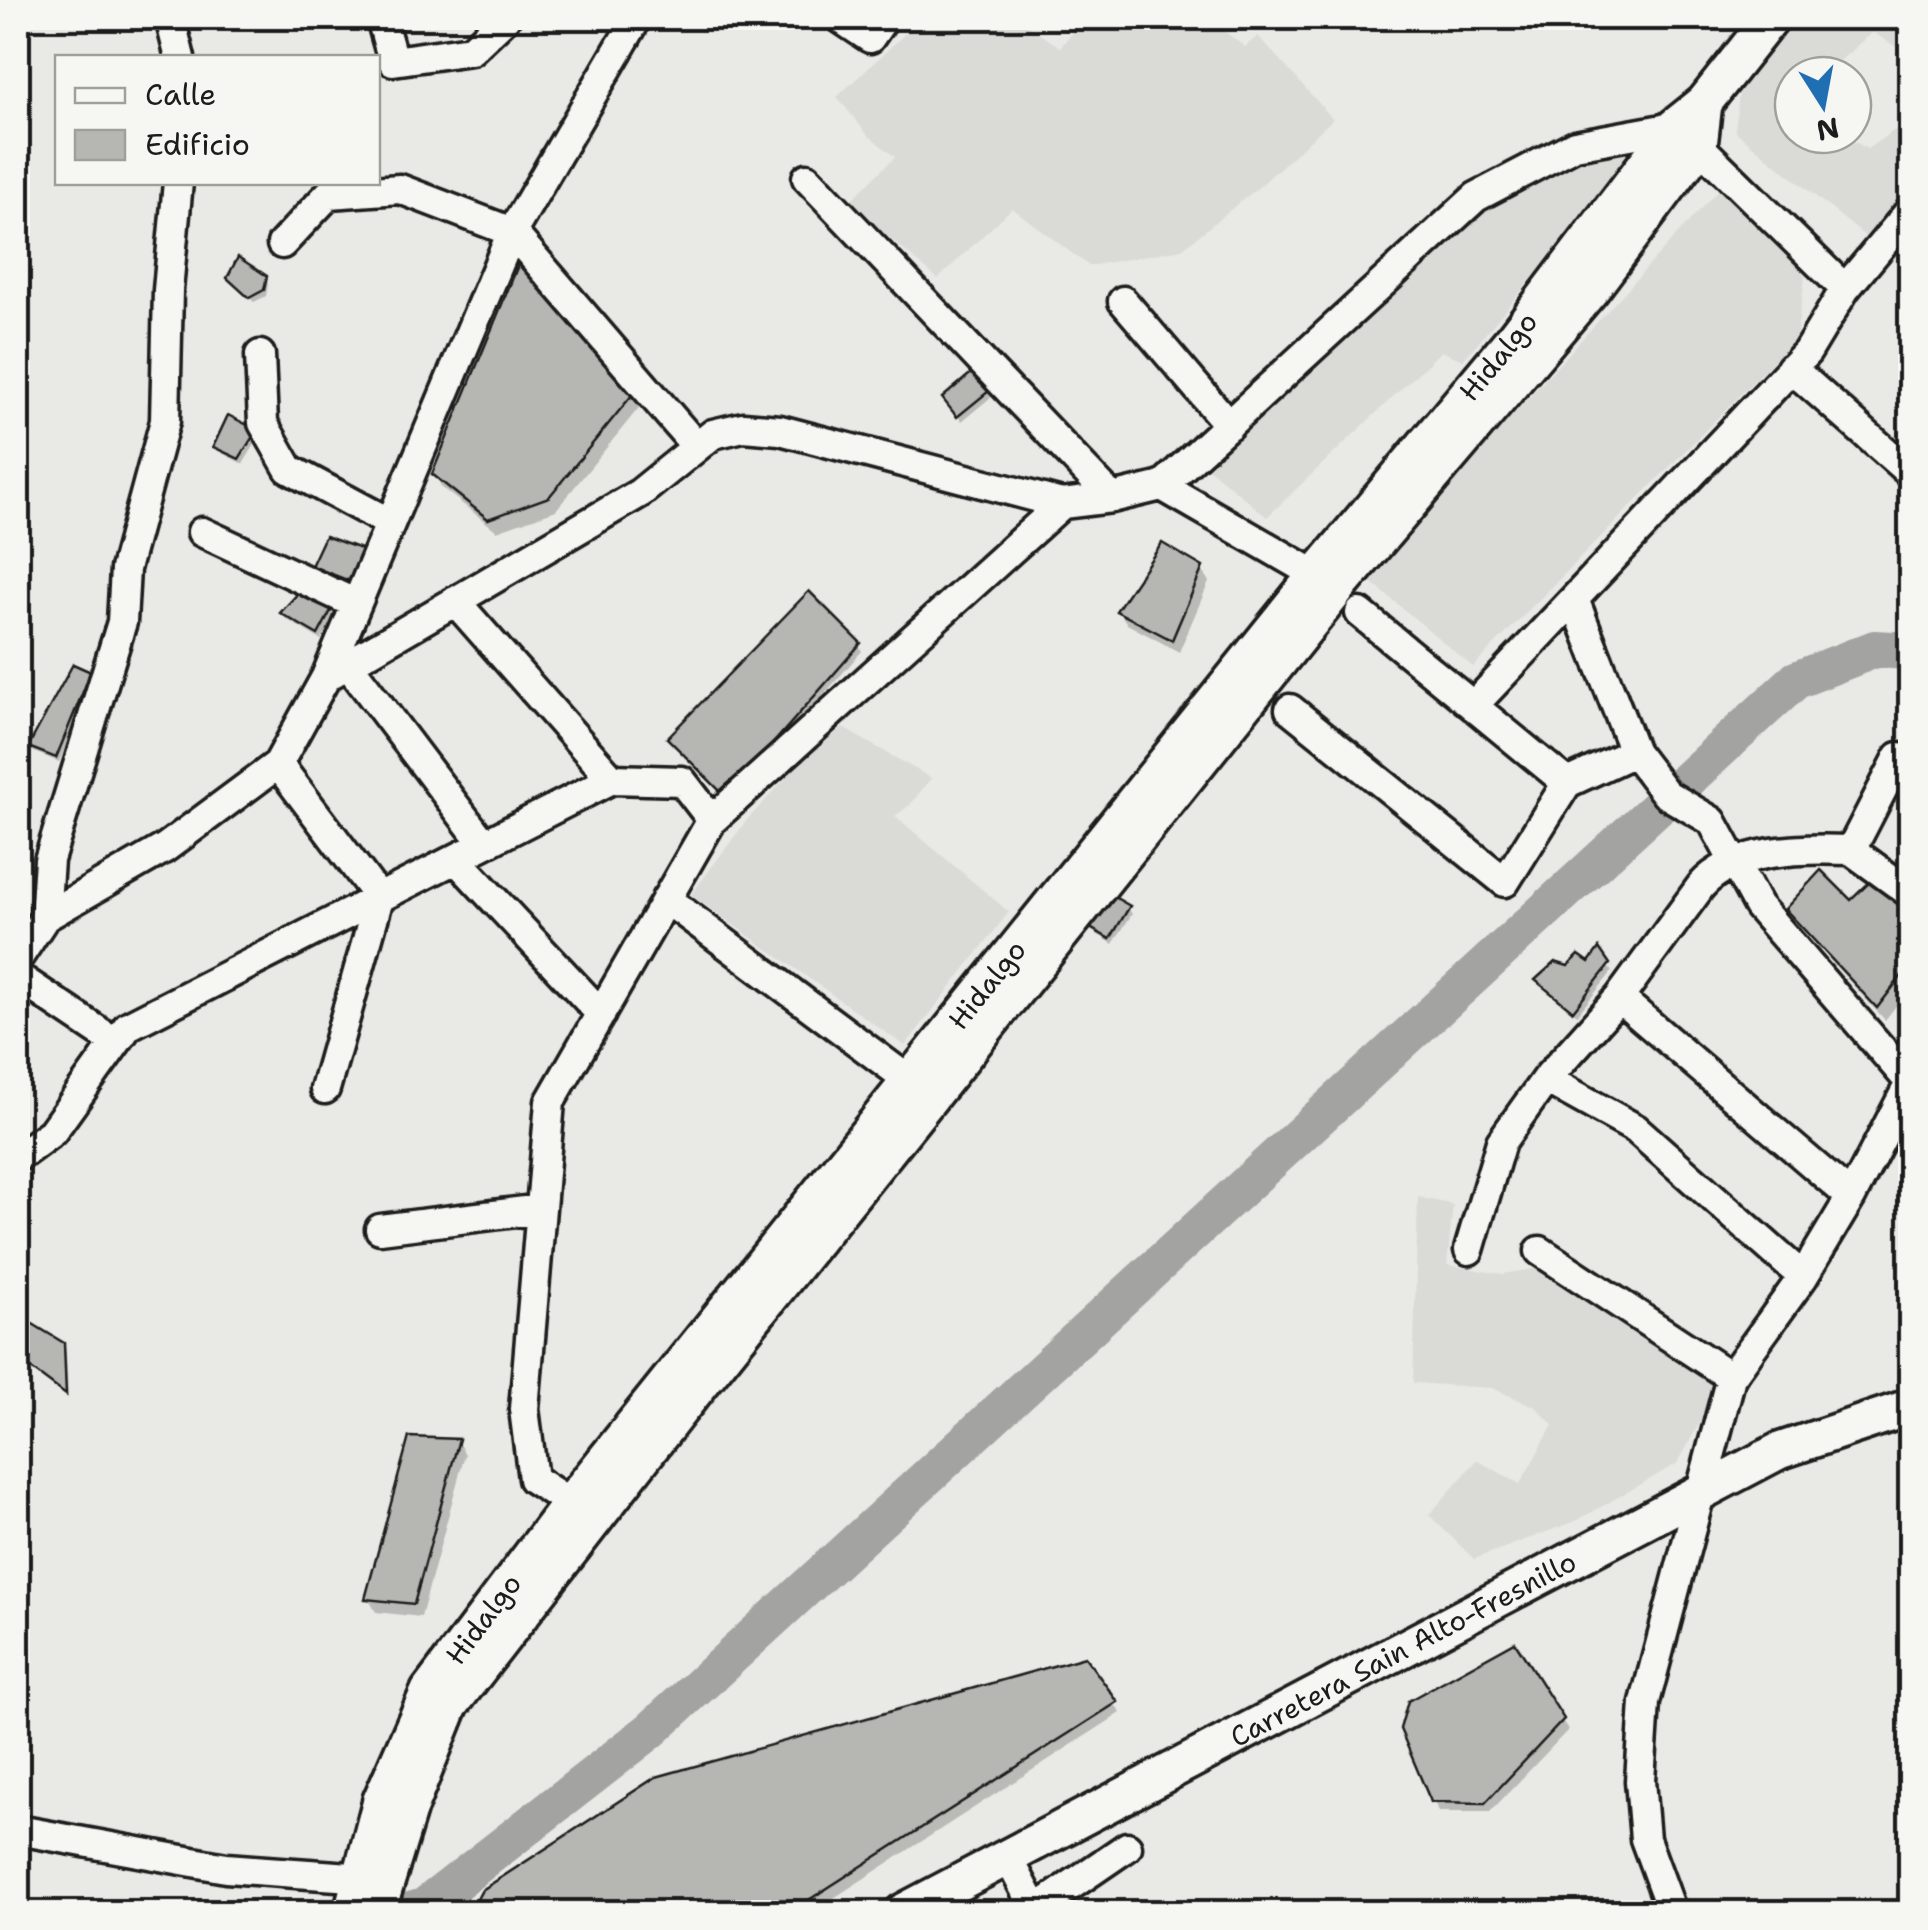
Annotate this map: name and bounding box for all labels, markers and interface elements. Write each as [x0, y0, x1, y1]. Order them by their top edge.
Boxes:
legend [55, 55, 380, 185]
north arrow [1773, 55, 1873, 155]
text: Calle [145, 74, 216, 115]
text: N [1813, 109, 1842, 150]
text: Edificio [145, 124, 250, 165]
street label: Hidalgo [1450, 304, 1546, 409]
street label: Hidalgo [939, 932, 1034, 1037]
street label: Carretera Sain Alto-Fresnillo [1223, 1542, 1583, 1756]
street label: Hidalgo [437, 1566, 530, 1672]

